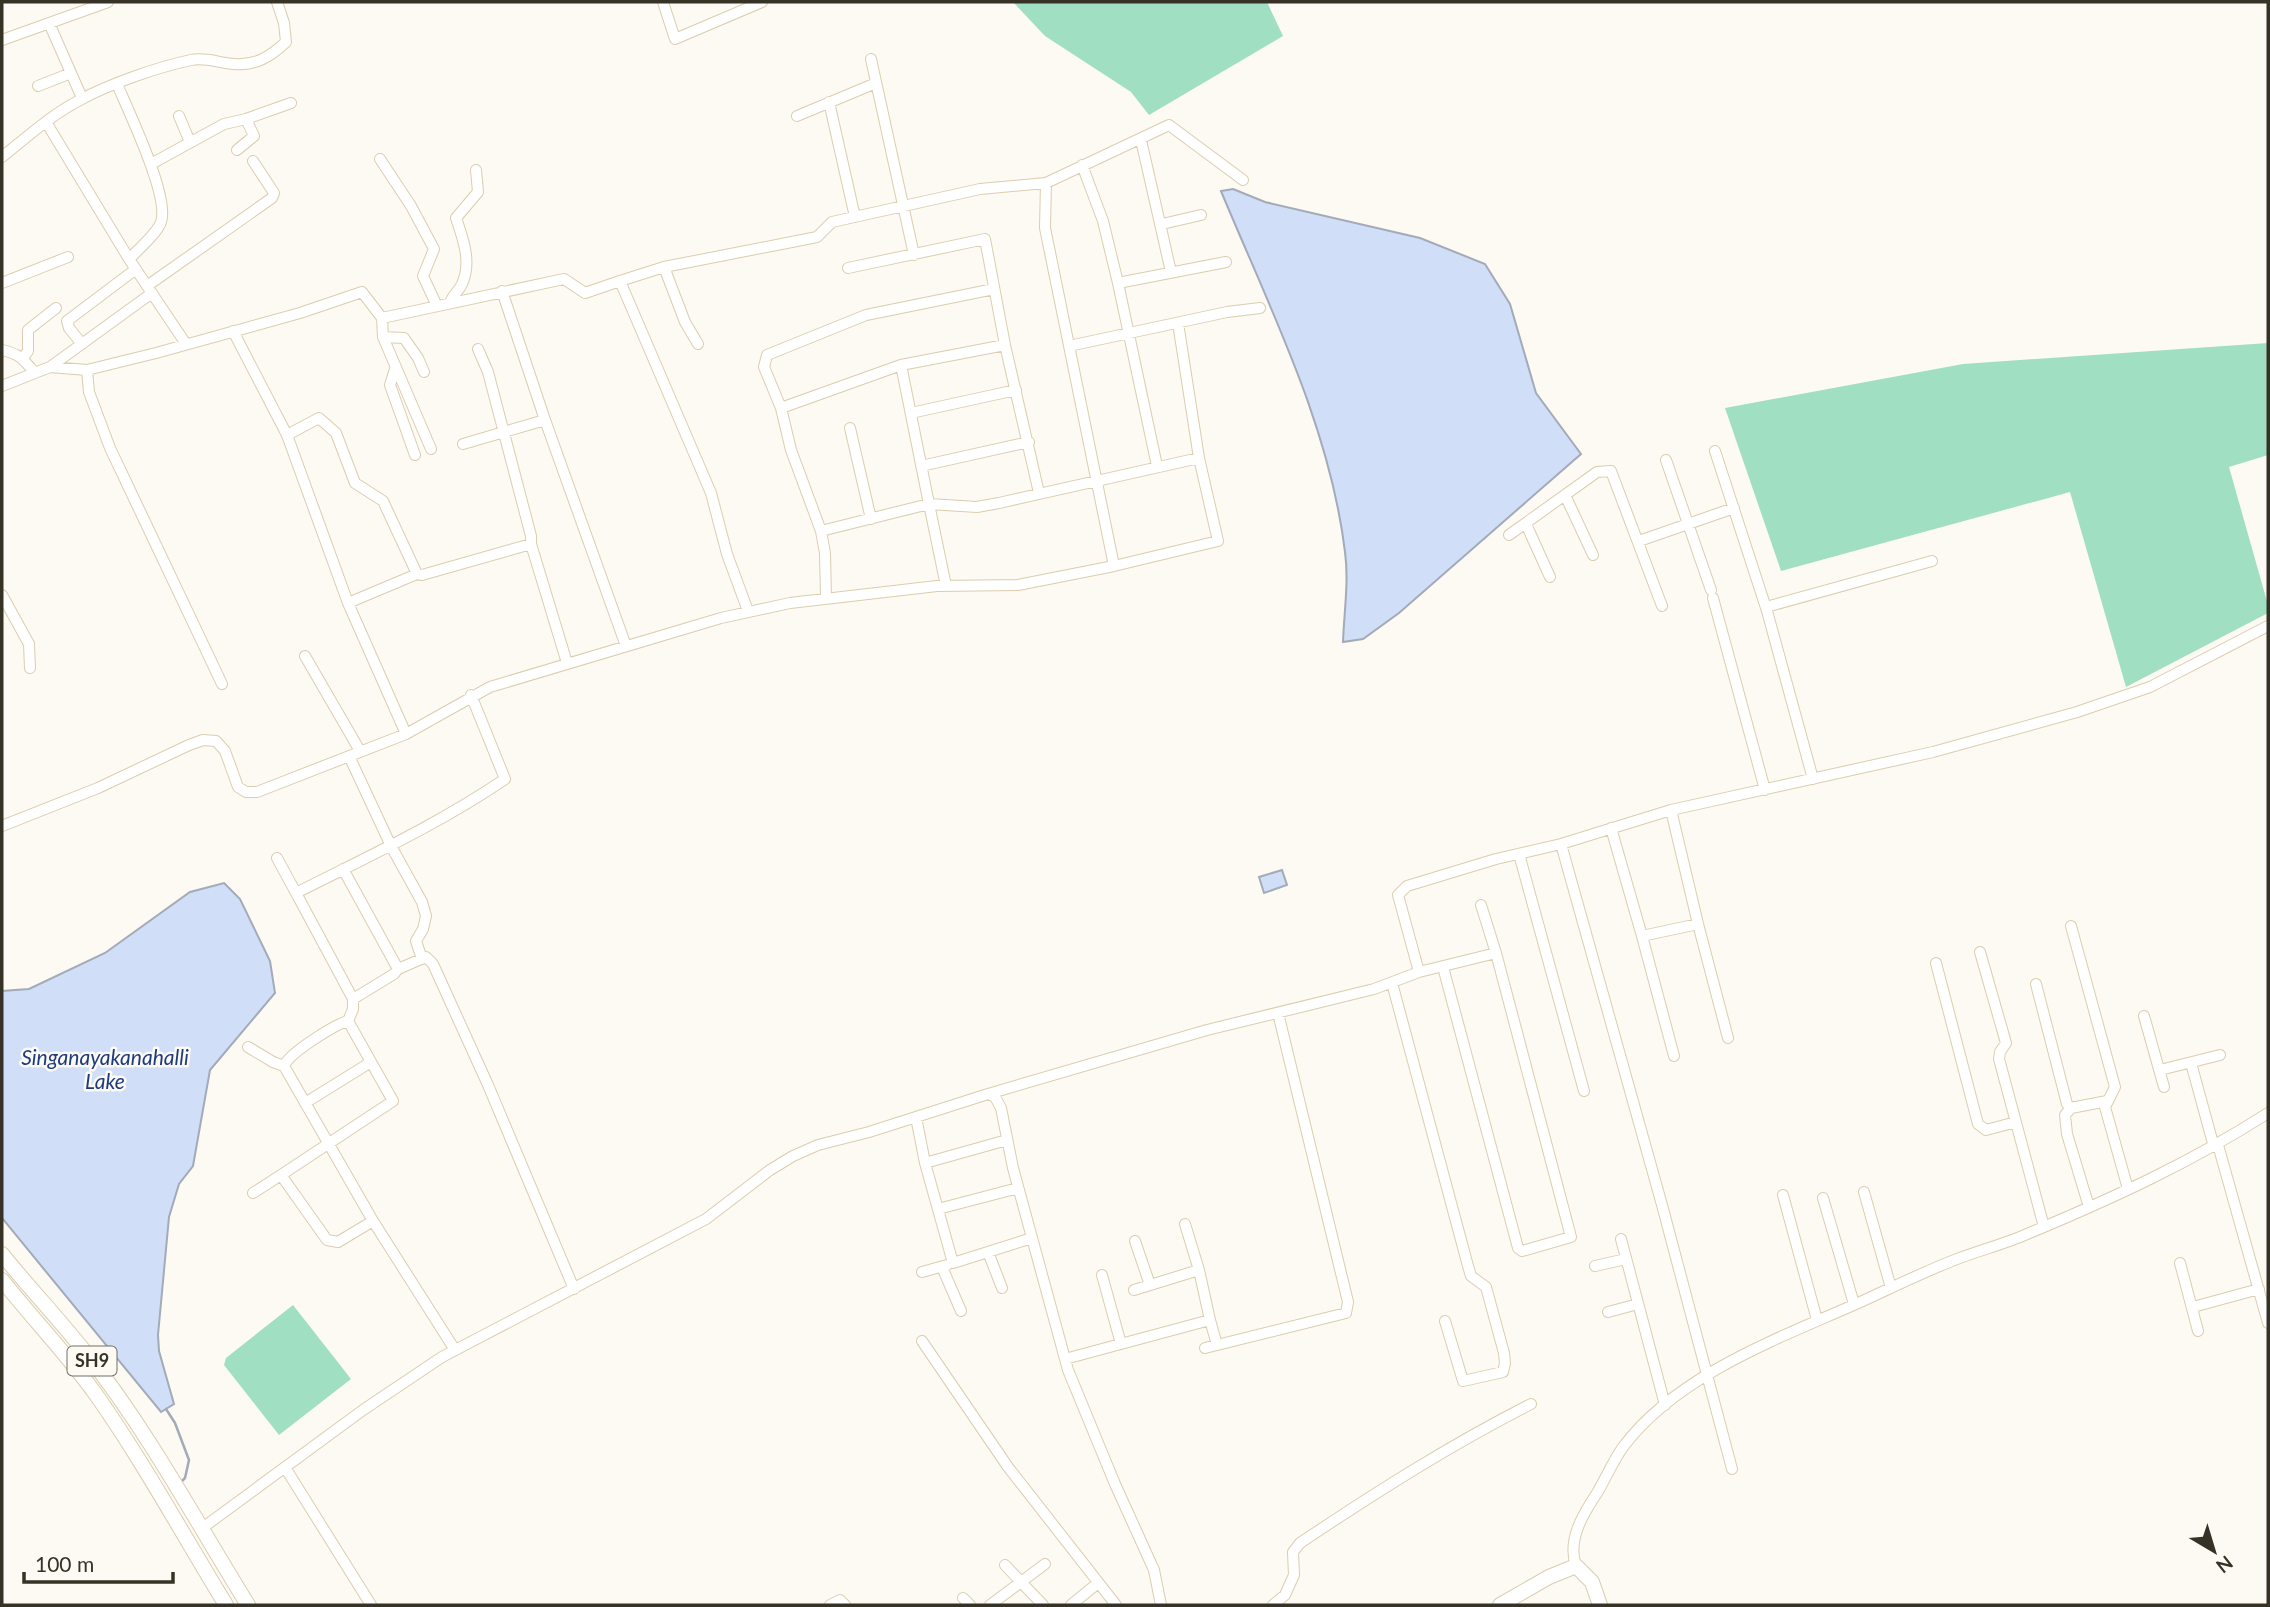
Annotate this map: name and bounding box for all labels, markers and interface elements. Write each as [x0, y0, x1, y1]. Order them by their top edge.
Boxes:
water label: Singanayakanahalli Lake [21, 1044, 189, 1093]
road number: SH9 [68, 1346, 116, 1376]
north arrow [2179, 1516, 2249, 1586]
scale bar [24, 1540, 173, 1584]
text: 100 m [35, 1551, 94, 1576]
text: N [2212, 1551, 2238, 1578]

